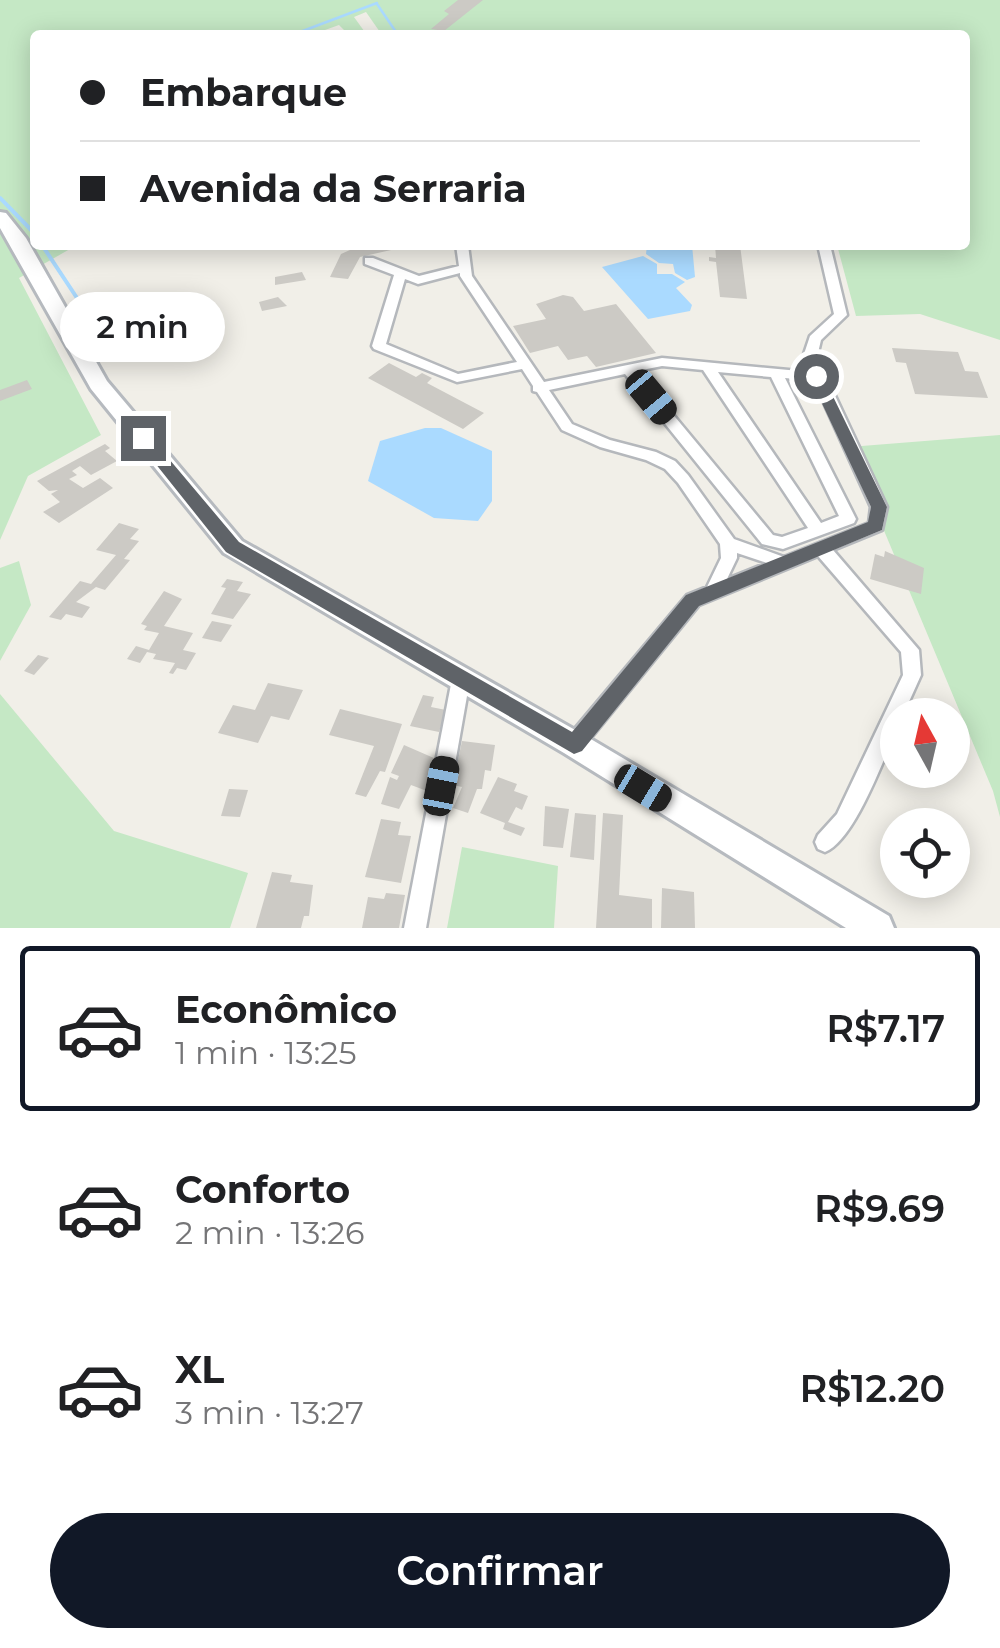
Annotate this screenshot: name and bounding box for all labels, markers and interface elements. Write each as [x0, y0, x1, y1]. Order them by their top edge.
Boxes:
text: Embarque [140, 69, 347, 116]
text: Avenida da Serraria [140, 165, 527, 212]
callout: 2 min [61, 293, 226, 363]
text: 2 min [96, 307, 189, 346]
route start [794, 354, 839, 399]
car [620, 364, 682, 430]
route end [121, 416, 166, 461]
north arrow [880, 698, 970, 788]
map controls [880, 698, 970, 898]
car [421, 754, 461, 818]
car [610, 760, 676, 816]
button: locate [880, 808, 970, 898]
icon: car [55, 984, 145, 1074]
text: Econômico [175, 986, 397, 1033]
text: R$7.17 [826, 1005, 945, 1052]
text: 1 min · 13:25 [175, 1033, 357, 1072]
icon: car [55, 1164, 145, 1254]
text: Conforto [175, 1166, 350, 1213]
text: R$9.69 [814, 1185, 945, 1232]
text: 2 min · 13:26 [175, 1213, 365, 1252]
icon: car [55, 1344, 145, 1434]
text: XL [175, 1346, 224, 1393]
text: R$12.20 [799, 1365, 945, 1412]
text: 3 min · 13:27 [175, 1393, 364, 1432]
button: Confirmar [50, 1513, 950, 1628]

